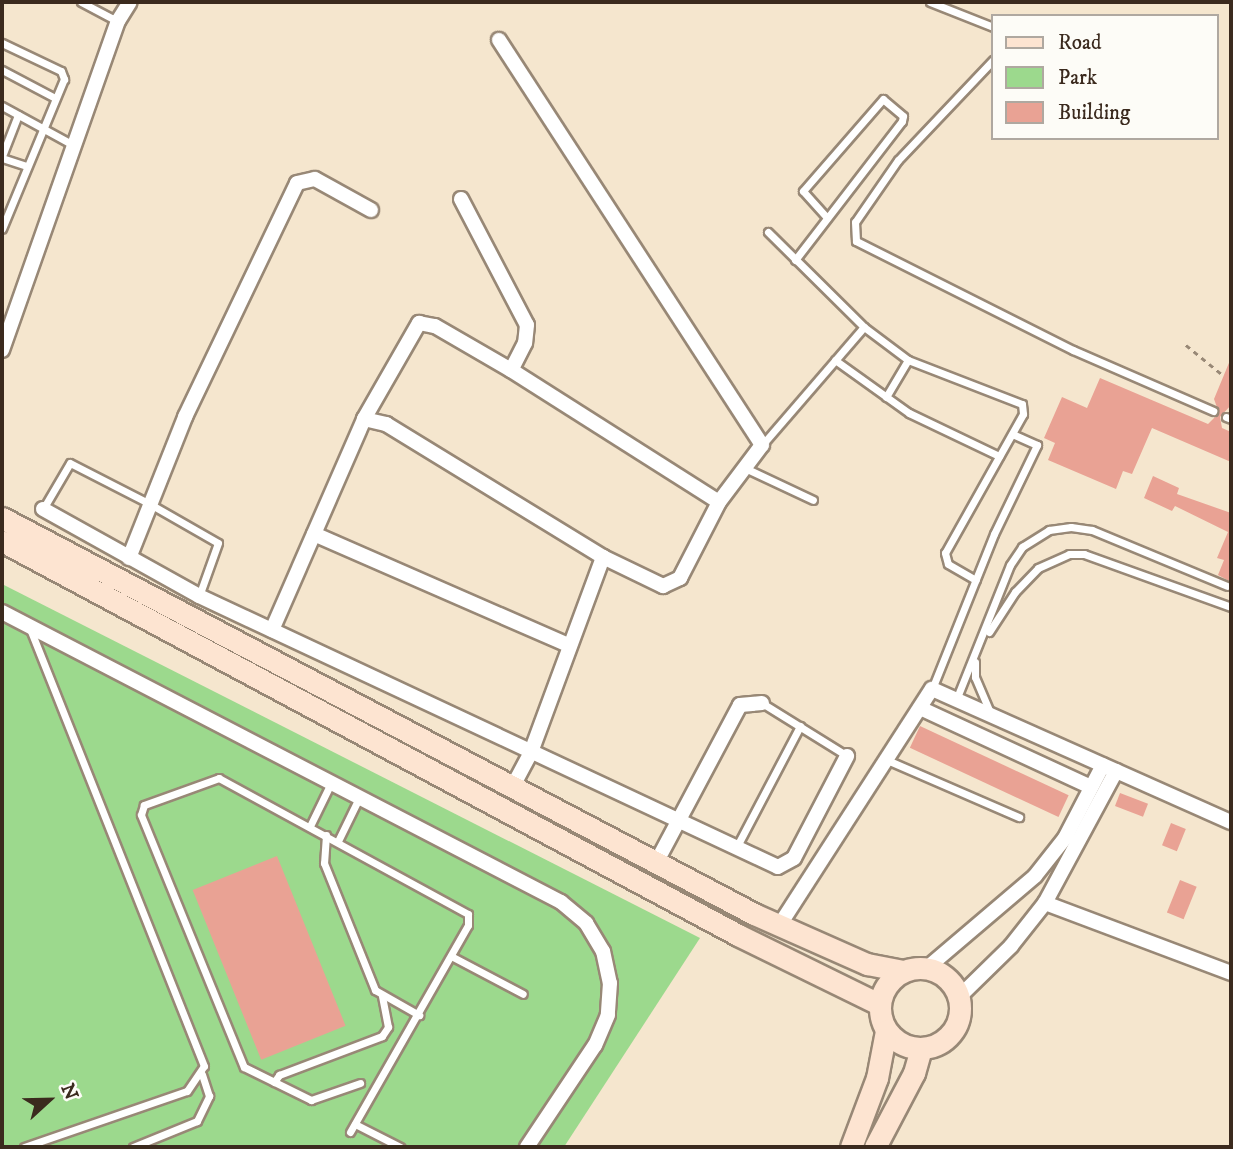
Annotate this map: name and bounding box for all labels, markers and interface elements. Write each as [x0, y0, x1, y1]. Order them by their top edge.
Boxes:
legend [992, 14, 1219, 140]
text: Road [1058, 30, 1102, 56]
text: Park [1058, 65, 1097, 91]
text: Building [1058, 100, 1130, 126]
north arrow [14, 1065, 84, 1135]
text: N [55, 1080, 83, 1103]

